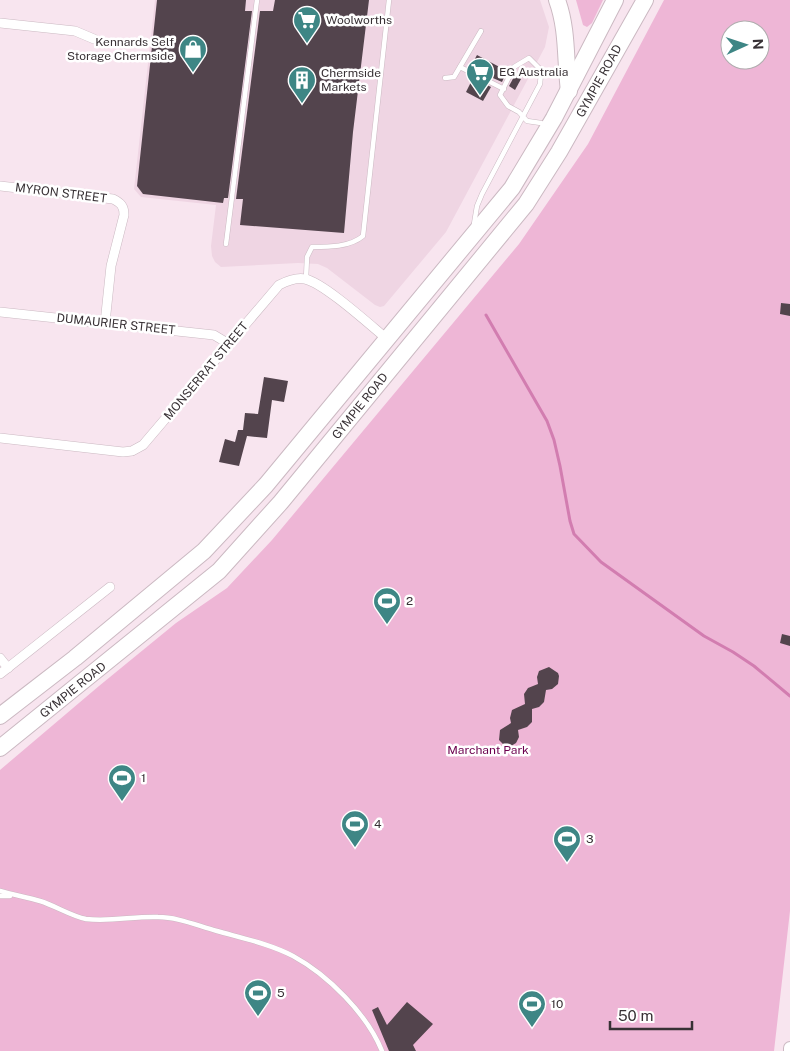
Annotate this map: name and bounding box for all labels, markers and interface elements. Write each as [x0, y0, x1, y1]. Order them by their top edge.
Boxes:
supermarket icon: Woolworths [292, 5, 322, 44]
place label: Woolworths [326, 13, 392, 27]
north arrow [720, 20, 770, 70]
shop icon: Kennards Self Storage Chermside [178, 34, 208, 73]
place label: Kennards Self Storage Chermside [67, 35, 174, 63]
text: N [750, 38, 766, 50]
street label: GYMPIE ROAD [573, 42, 625, 120]
supermarket icon: EG Australia [465, 57, 495, 96]
building icon: Chermside Markets [287, 65, 317, 104]
place label: EG Australia [499, 65, 568, 79]
place label: Chermside Markets [321, 66, 381, 94]
street label: MYRON STREET [14, 180, 108, 206]
street label: DUMAURIER STREET [56, 311, 176, 337]
street label: MONSERRAT STREET [161, 319, 251, 423]
street label: GYMPIE ROAD [329, 370, 391, 442]
sports icon: 2 [372, 586, 402, 625]
place label: 2 [406, 594, 413, 608]
street label: GYMPIE ROAD [37, 659, 109, 721]
park label: Marchant Park [447, 743, 529, 757]
sports icon: 1 [107, 763, 137, 802]
place label: 1 [141, 771, 146, 785]
sports icon: 4 [340, 809, 370, 848]
place label: 4 [374, 817, 382, 831]
sports icon: 3 [552, 824, 582, 863]
place label: 3 [586, 832, 594, 846]
sports icon: 5 [243, 978, 273, 1017]
place label: 5 [277, 986, 285, 1000]
sports icon: 10 [517, 989, 547, 1028]
place label: 10 [551, 997, 563, 1011]
scale bar [610, 998, 692, 1030]
text: 50 m [618, 1007, 653, 1024]

